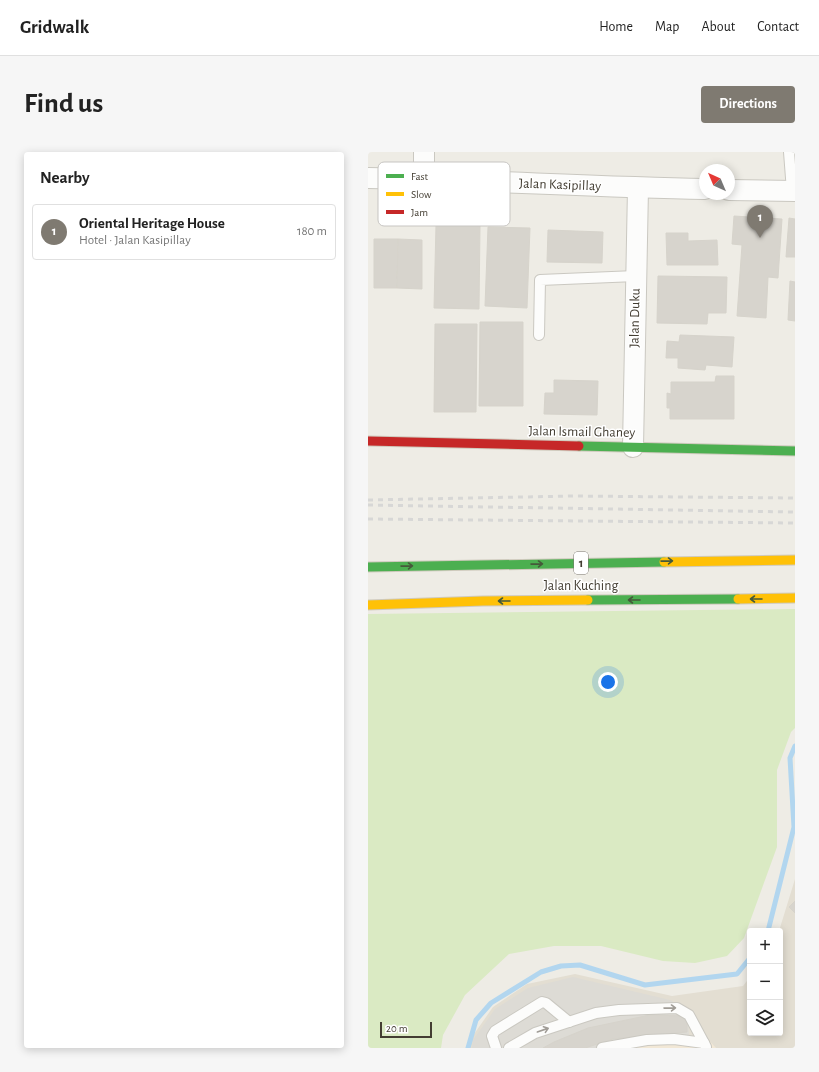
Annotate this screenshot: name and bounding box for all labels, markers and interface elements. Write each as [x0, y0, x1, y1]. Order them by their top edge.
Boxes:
text: Gridwalk [20, 18, 89, 37]
text: Home [599, 20, 633, 34]
text: Map [655, 20, 679, 34]
text: About [701, 20, 735, 34]
text: Contact [757, 20, 799, 34]
button: Directions [701, 86, 795, 123]
text: Find us [24, 90, 103, 118]
legend [378, 162, 510, 226]
north arrow [699, 164, 735, 200]
text: Nearby [40, 169, 90, 186]
text: Fast [411, 171, 429, 182]
street label: Jalan Kasipillay [519, 177, 601, 193]
text: Slow [411, 189, 432, 200]
pin: 1 [747, 205, 773, 238]
text: Jam [411, 207, 428, 218]
text: Oriental Heritage House [79, 216, 225, 231]
text: 1 [52, 225, 56, 238]
text: 180 m [297, 225, 327, 238]
text: Hotel · Jalan Kasipillay [79, 234, 191, 247]
street label: Jalan Duku [627, 288, 643, 348]
street label: Jalan Ismail Ghaney [528, 424, 636, 440]
road number: 1 [574, 552, 588, 574]
one-way arrow [660, 557, 673, 565]
one-way arrow [530, 560, 543, 567]
one-way arrow [400, 562, 413, 570]
street label: Jalan Kuching [544, 579, 618, 593]
one-way arrow [750, 595, 763, 603]
one-way arrow [628, 596, 641, 604]
one-way arrow [498, 597, 511, 604]
your location [598, 672, 618, 692]
map controls [747, 928, 783, 1036]
button: + [747, 928, 783, 964]
button: − [747, 964, 783, 1000]
button: layers [747, 1000, 783, 1036]
one-way arrow [663, 1004, 676, 1012]
scale bar [380, 1020, 432, 1039]
text: 20 m [386, 1023, 407, 1034]
one-way arrow [537, 1026, 549, 1034]

